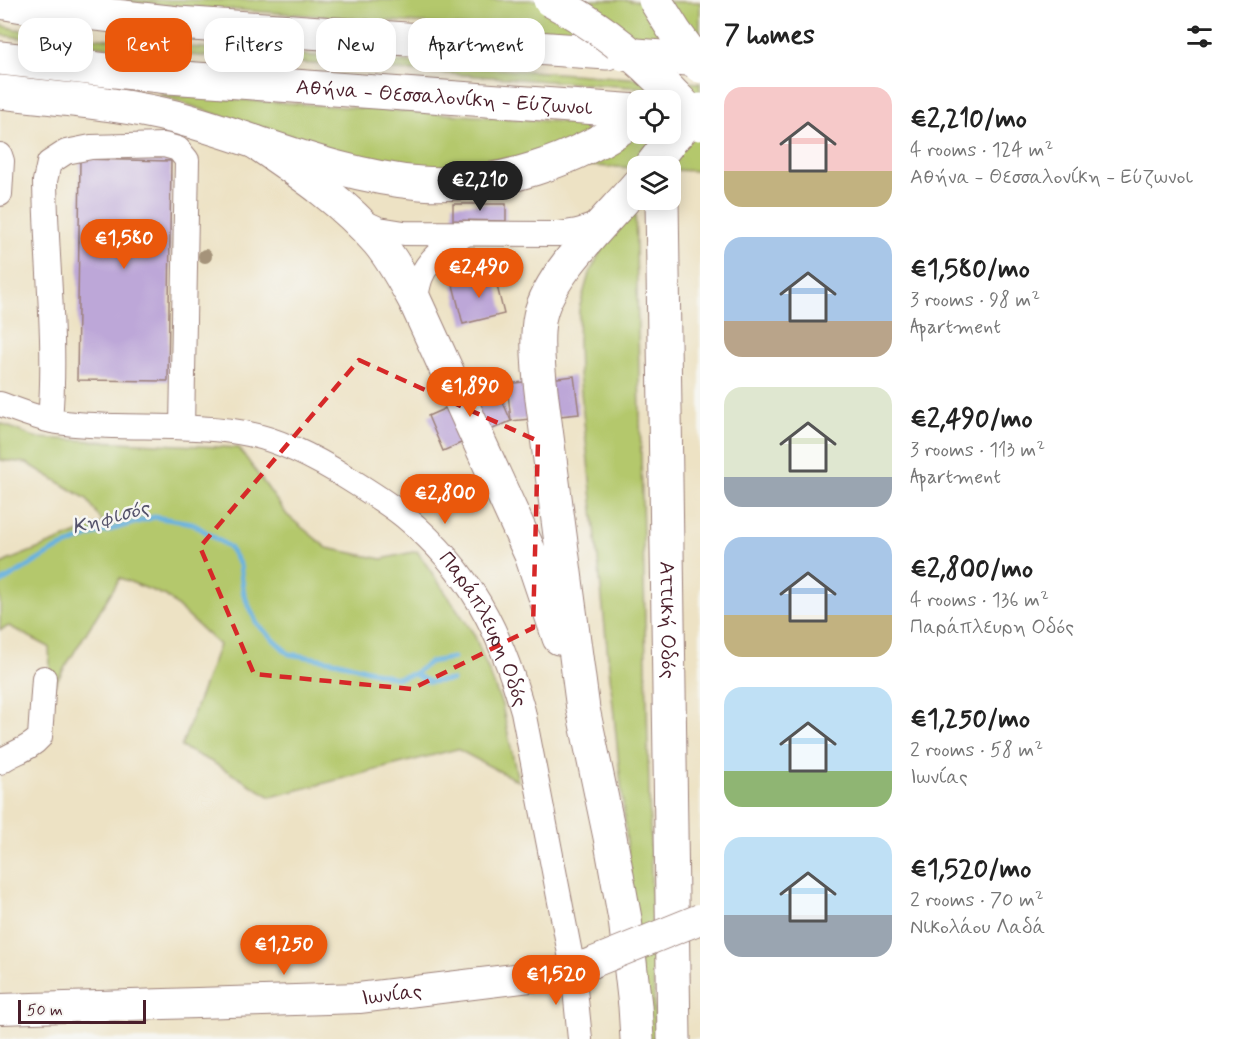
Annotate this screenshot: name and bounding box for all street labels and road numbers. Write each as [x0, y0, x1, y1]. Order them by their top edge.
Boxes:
street label: Αθήνα - Θεσσαλονίκη - Εύζωνοι [295, 73, 594, 123]
street label: Παράπλευρη Οδός [432, 546, 534, 710]
street label: Αττική Οδός [652, 561, 682, 679]
street label: Ιωνίας [360, 977, 424, 1013]

